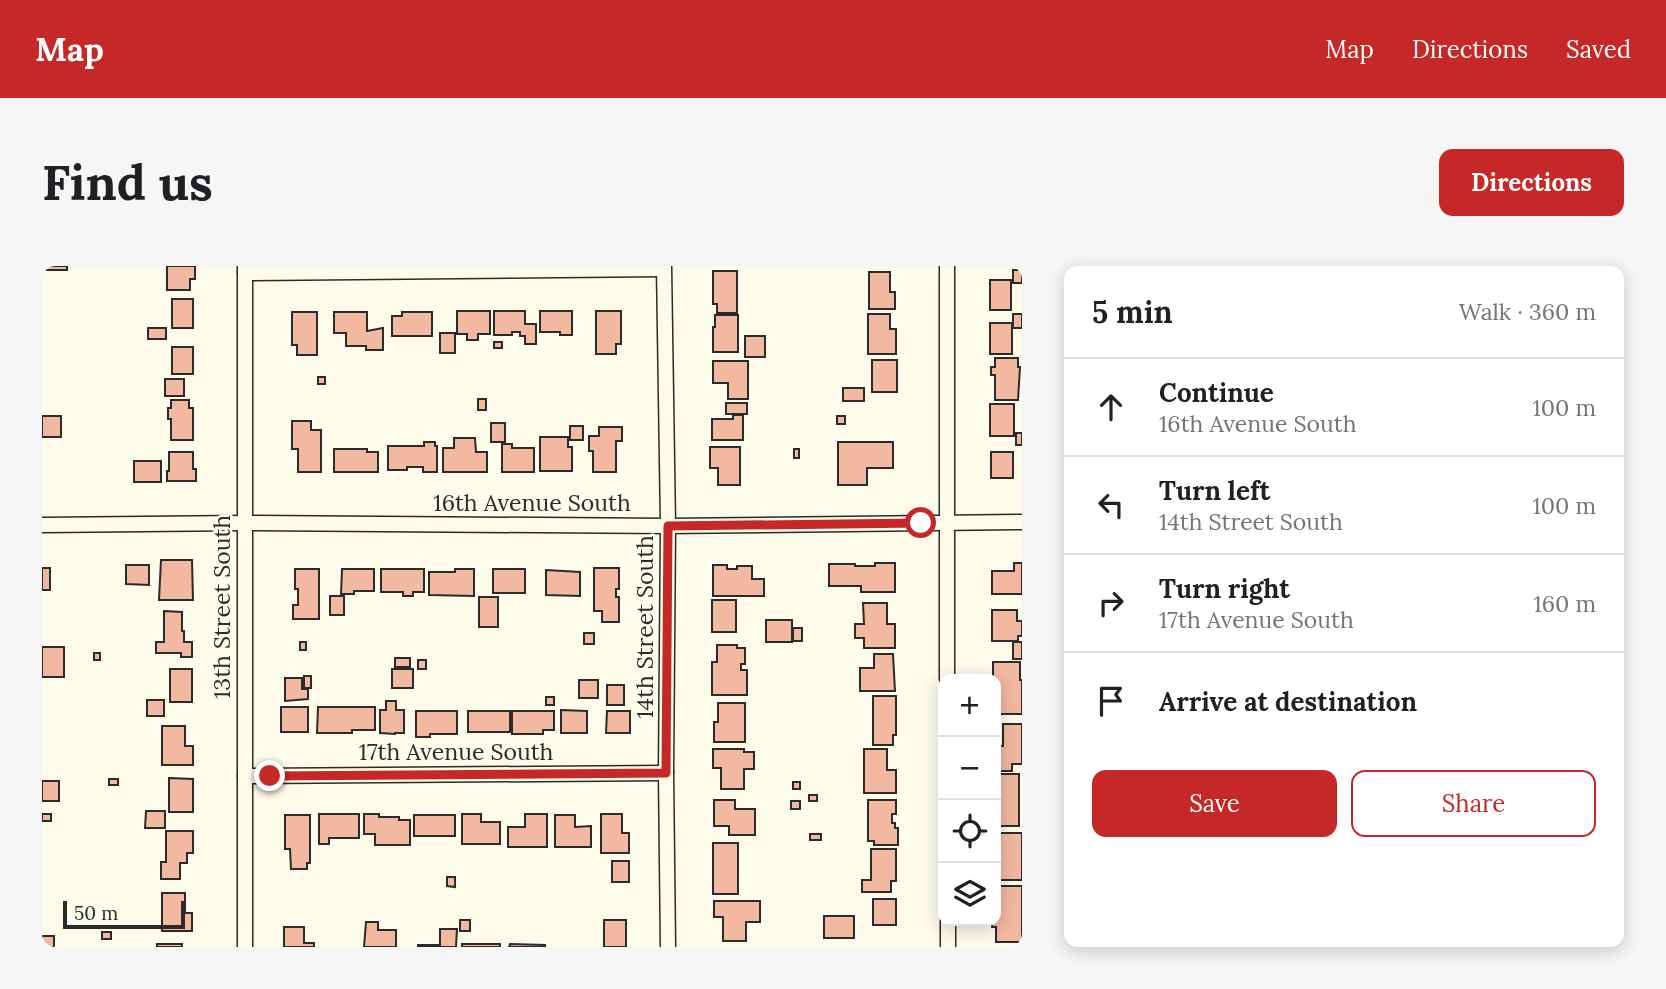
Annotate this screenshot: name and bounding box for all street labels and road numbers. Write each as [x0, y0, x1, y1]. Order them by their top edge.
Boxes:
street label: 16th Avenue South [433, 488, 631, 517]
street label: 13th Street South [207, 515, 236, 699]
street label: 14th Street South [630, 535, 659, 719]
street label: 17th Avenue South [359, 737, 554, 766]

